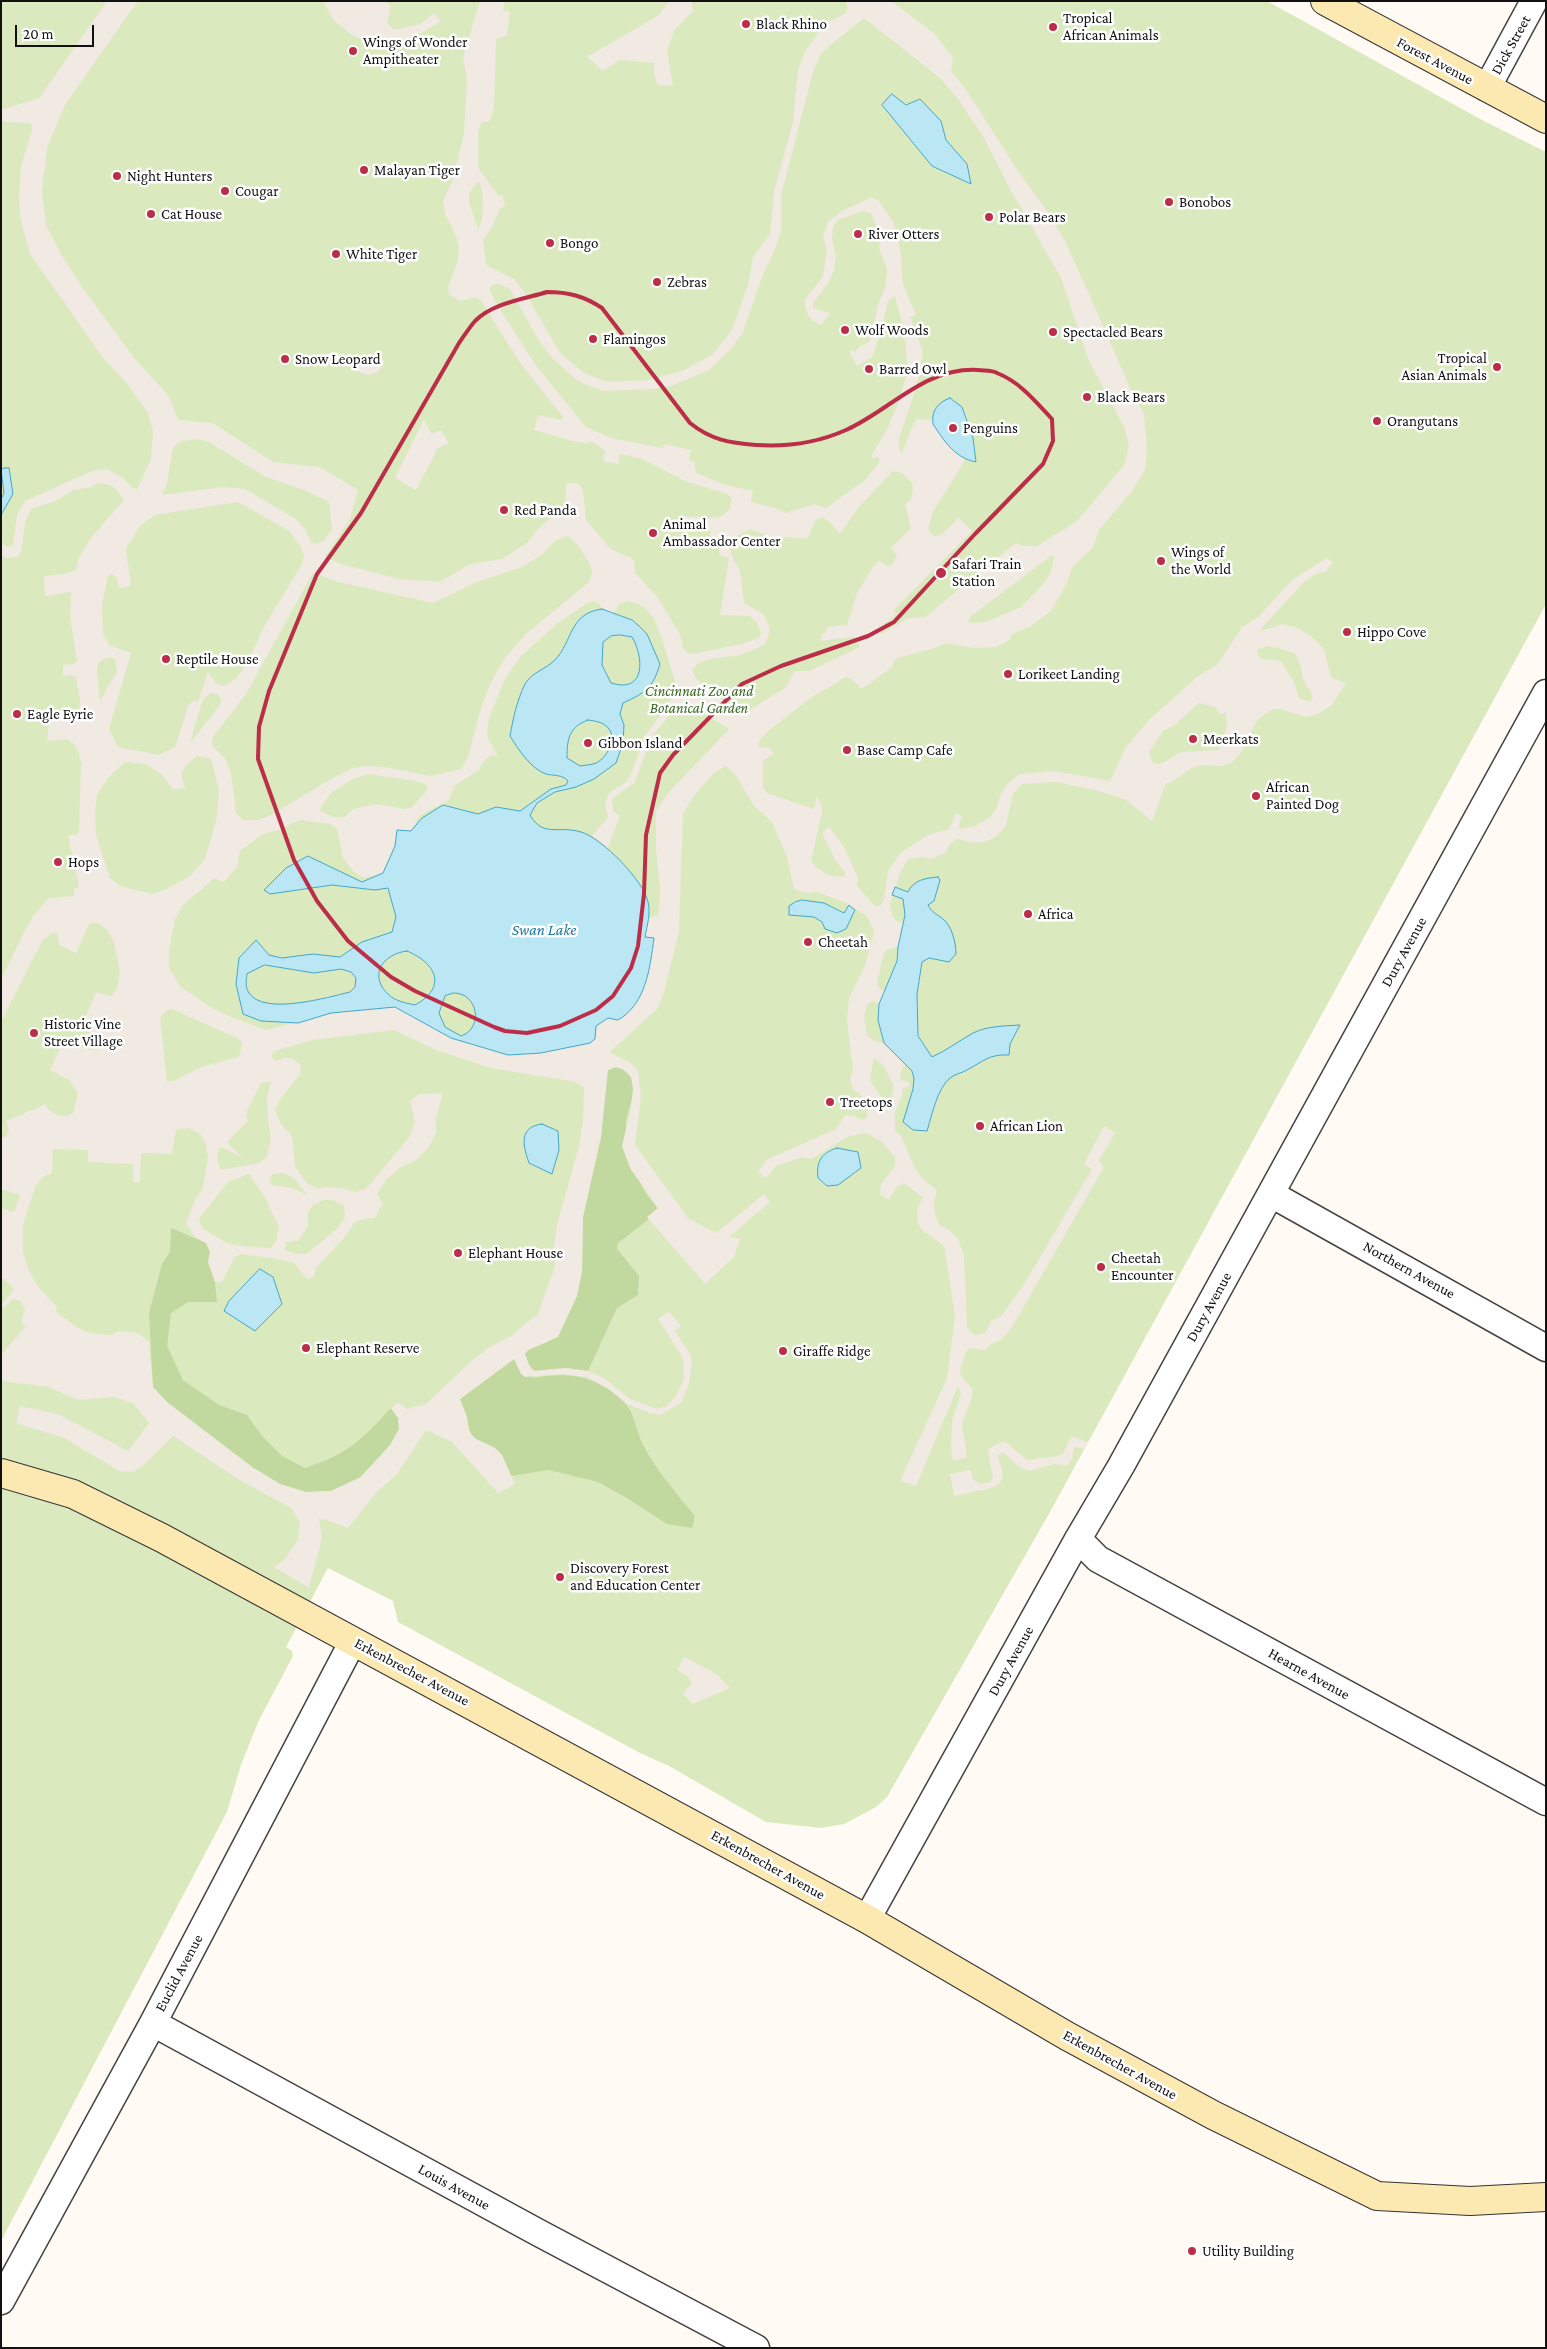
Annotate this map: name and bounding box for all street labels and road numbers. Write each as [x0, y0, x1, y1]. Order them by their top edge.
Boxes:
street label: Dick Street [1487, 12, 1535, 78]
street label: Forest Avenue [1394, 33, 1476, 89]
street label: Dury Avenue [1377, 914, 1431, 990]
street label: Northern Avenue [1360, 1237, 1458, 1303]
street label: Dury Avenue [1182, 1269, 1236, 1345]
street label: Dury Avenue [984, 1623, 1038, 1699]
street label: Erkenbrecher Avenue [351, 1634, 473, 1710]
street label: Hearne Avenue [1265, 1644, 1353, 1704]
street label: Erkenbrecher Avenue [708, 1826, 828, 1904]
street label: Euclid Avenue [151, 1931, 207, 2015]
street label: Erkenbrecher Avenue [1060, 2026, 1180, 2104]
street label: Louis Avenue [415, 2160, 493, 2214]

